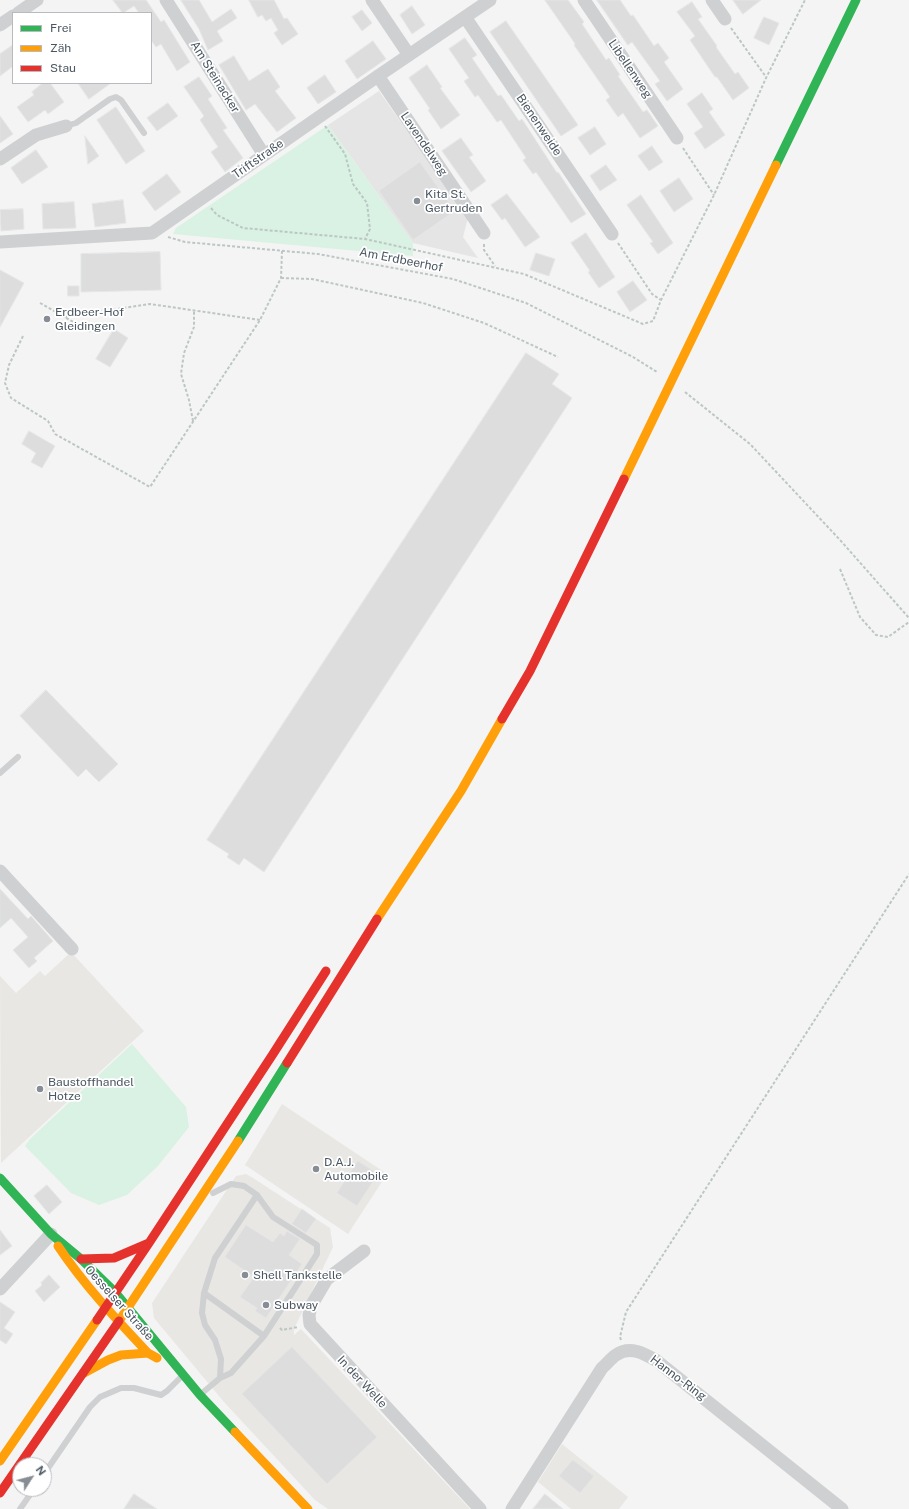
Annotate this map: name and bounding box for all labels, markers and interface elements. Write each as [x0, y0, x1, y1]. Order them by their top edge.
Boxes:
legend [12, 12, 152, 84]
text: Frei [50, 21, 72, 35]
street label: Libellenweg [605, 37, 655, 101]
street label: Am Steinacker [187, 38, 243, 116]
text: Zäh [50, 41, 71, 55]
text: Stau [50, 61, 76, 75]
street label: Bienenweide [513, 91, 565, 159]
street label: Lavendelweg [397, 109, 451, 179]
street label: Triftstraße [230, 136, 286, 182]
place label: Kita St. Gertruden [425, 187, 482, 215]
marker: Kita St. Gertruden [412, 196, 422, 206]
street label: Am Erdbeerhof [358, 245, 444, 275]
place label: Erdbeer-Hof Gleidingen [55, 305, 124, 333]
marker: Erdbeer-Hof Gleidingen [42, 314, 52, 324]
place label: Baustoffhandel Hotze [48, 1075, 134, 1103]
marker: Baustoffhandel Hotze [35, 1084, 45, 1094]
place label: D.A.J. Automobile [324, 1155, 388, 1183]
marker: D.A.J. Automobile [311, 1164, 321, 1174]
street label: Oesselser Straße [82, 1263, 156, 1343]
place label: Shell Tankstelle [253, 1268, 342, 1282]
marker: Shell Tankstelle [240, 1270, 250, 1280]
place label: Subway [274, 1298, 318, 1312]
marker: Subway [261, 1300, 271, 1310]
street label: Hanno-Ring [647, 1352, 709, 1404]
street label: In der Welle [334, 1353, 390, 1411]
north arrow [12, 1457, 52, 1497]
text: N [34, 1464, 48, 1478]

